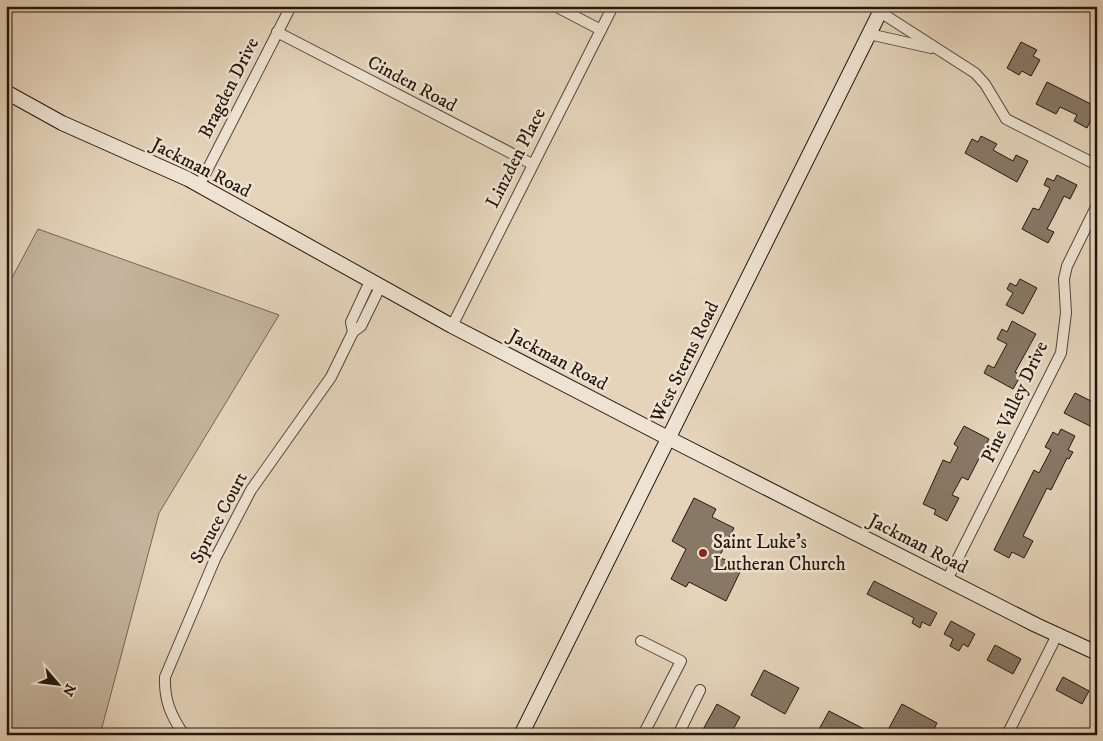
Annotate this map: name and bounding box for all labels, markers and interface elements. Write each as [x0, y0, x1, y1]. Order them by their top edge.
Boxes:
street label: Bragden Drive [194, 34, 264, 142]
street label: Cinden Road [363, 51, 461, 117]
street label: Linzden Place [481, 104, 551, 212]
street label: Jackman Road [146, 132, 255, 203]
street label: West Sterns Road [645, 297, 724, 427]
street label: Jackman Road [503, 323, 612, 396]
street label: Pine Valley Drive [977, 338, 1053, 466]
street label: Spruce Court [185, 468, 253, 568]
street label: Jackman Road [863, 508, 972, 579]
place label: Saint Luke's Lutheran Church [713, 531, 846, 576]
marker: Saint Luke's Lutheran Church [697, 547, 709, 559]
north arrow [32, 658, 82, 708]
text: N [58, 680, 79, 699]

